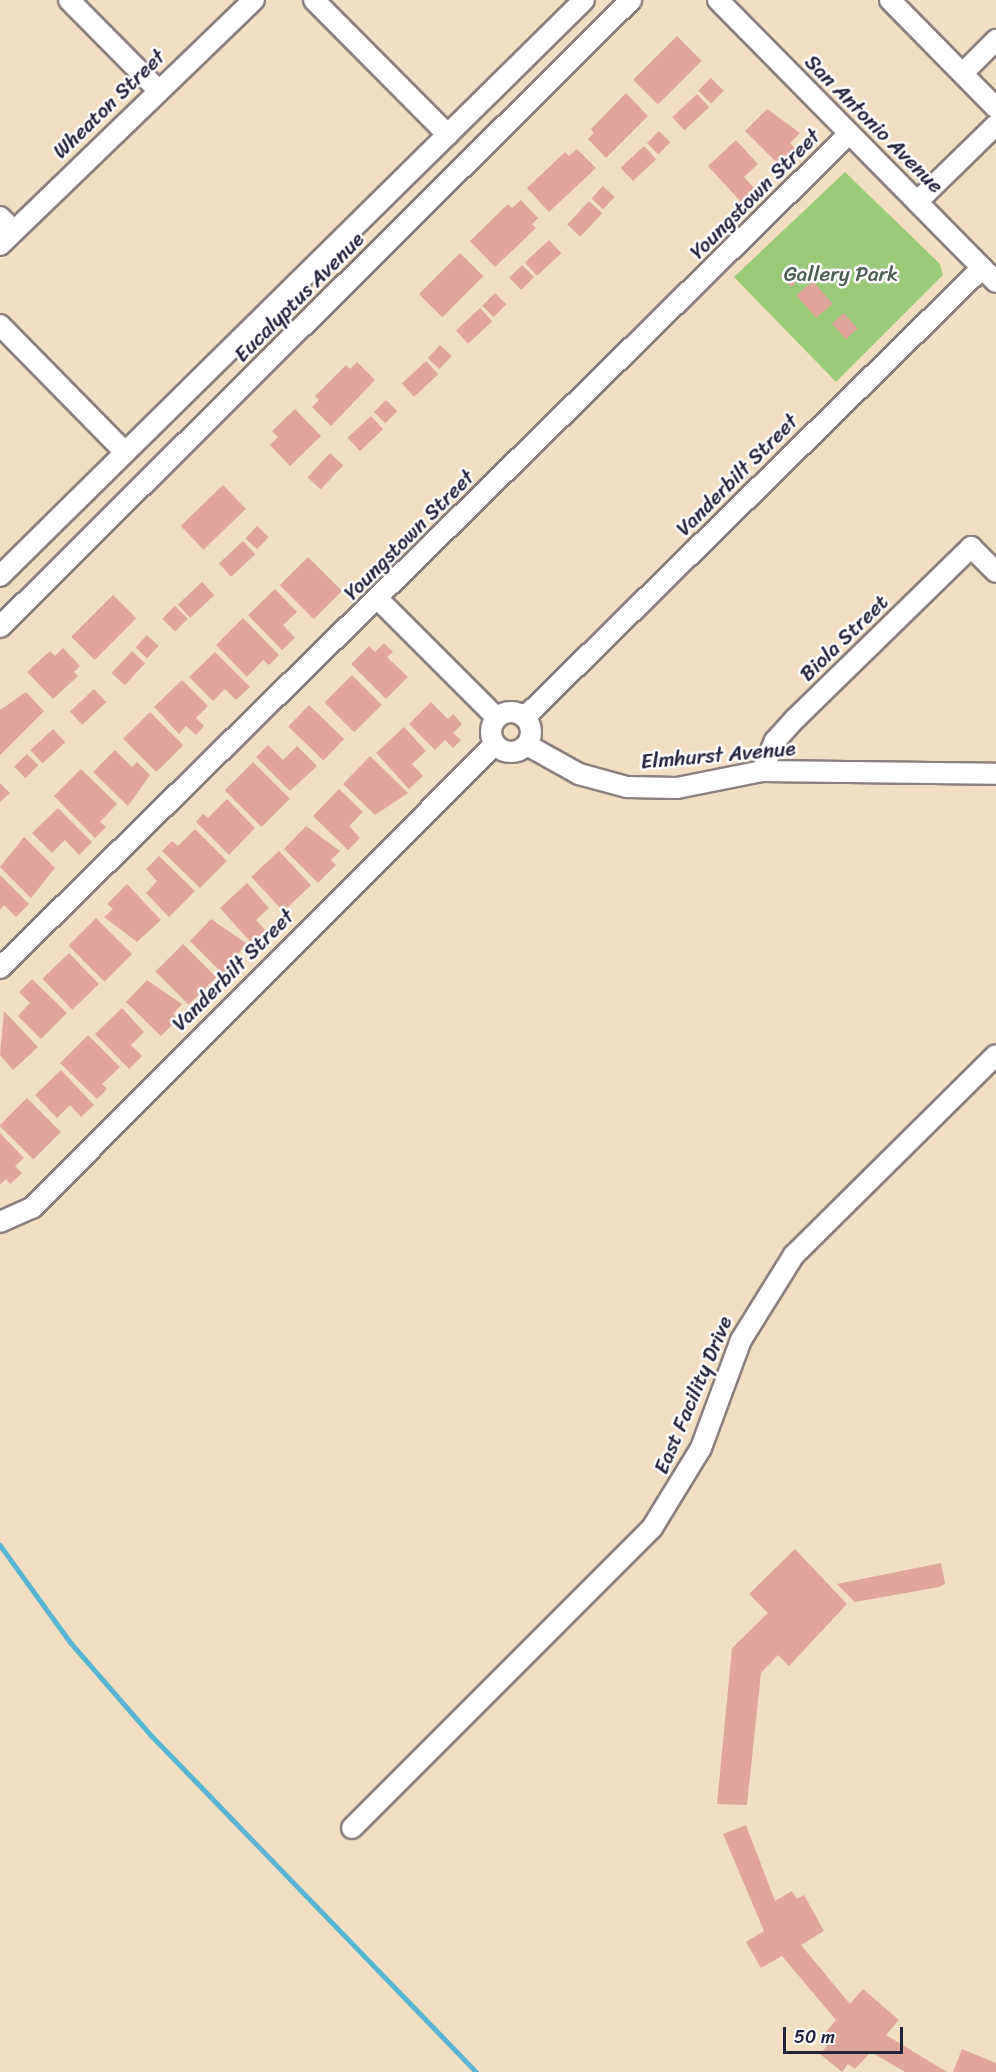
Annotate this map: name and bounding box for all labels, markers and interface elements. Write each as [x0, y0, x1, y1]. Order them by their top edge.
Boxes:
street label: Wheaton Street [48, 44, 170, 164]
street label: San Antonio Avenue [799, 49, 949, 199]
street label: Youngstown Street [685, 124, 825, 264]
street label: Eucalyptus Avenue [229, 227, 369, 367]
park label: Gallery Park [784, 261, 898, 287]
street label: Vanderbilt Street [671, 409, 803, 541]
street label: Youngstown Street [339, 465, 479, 605]
street label: Biola Street [795, 590, 893, 686]
street label: Elmhurst Avenue [640, 736, 796, 774]
street label: Vanderbilt Street [167, 904, 299, 1036]
street label: East Facility Drive [648, 1312, 738, 1478]
scale bar [786, 2015, 906, 2053]
text: 50 m [794, 2021, 835, 2053]

